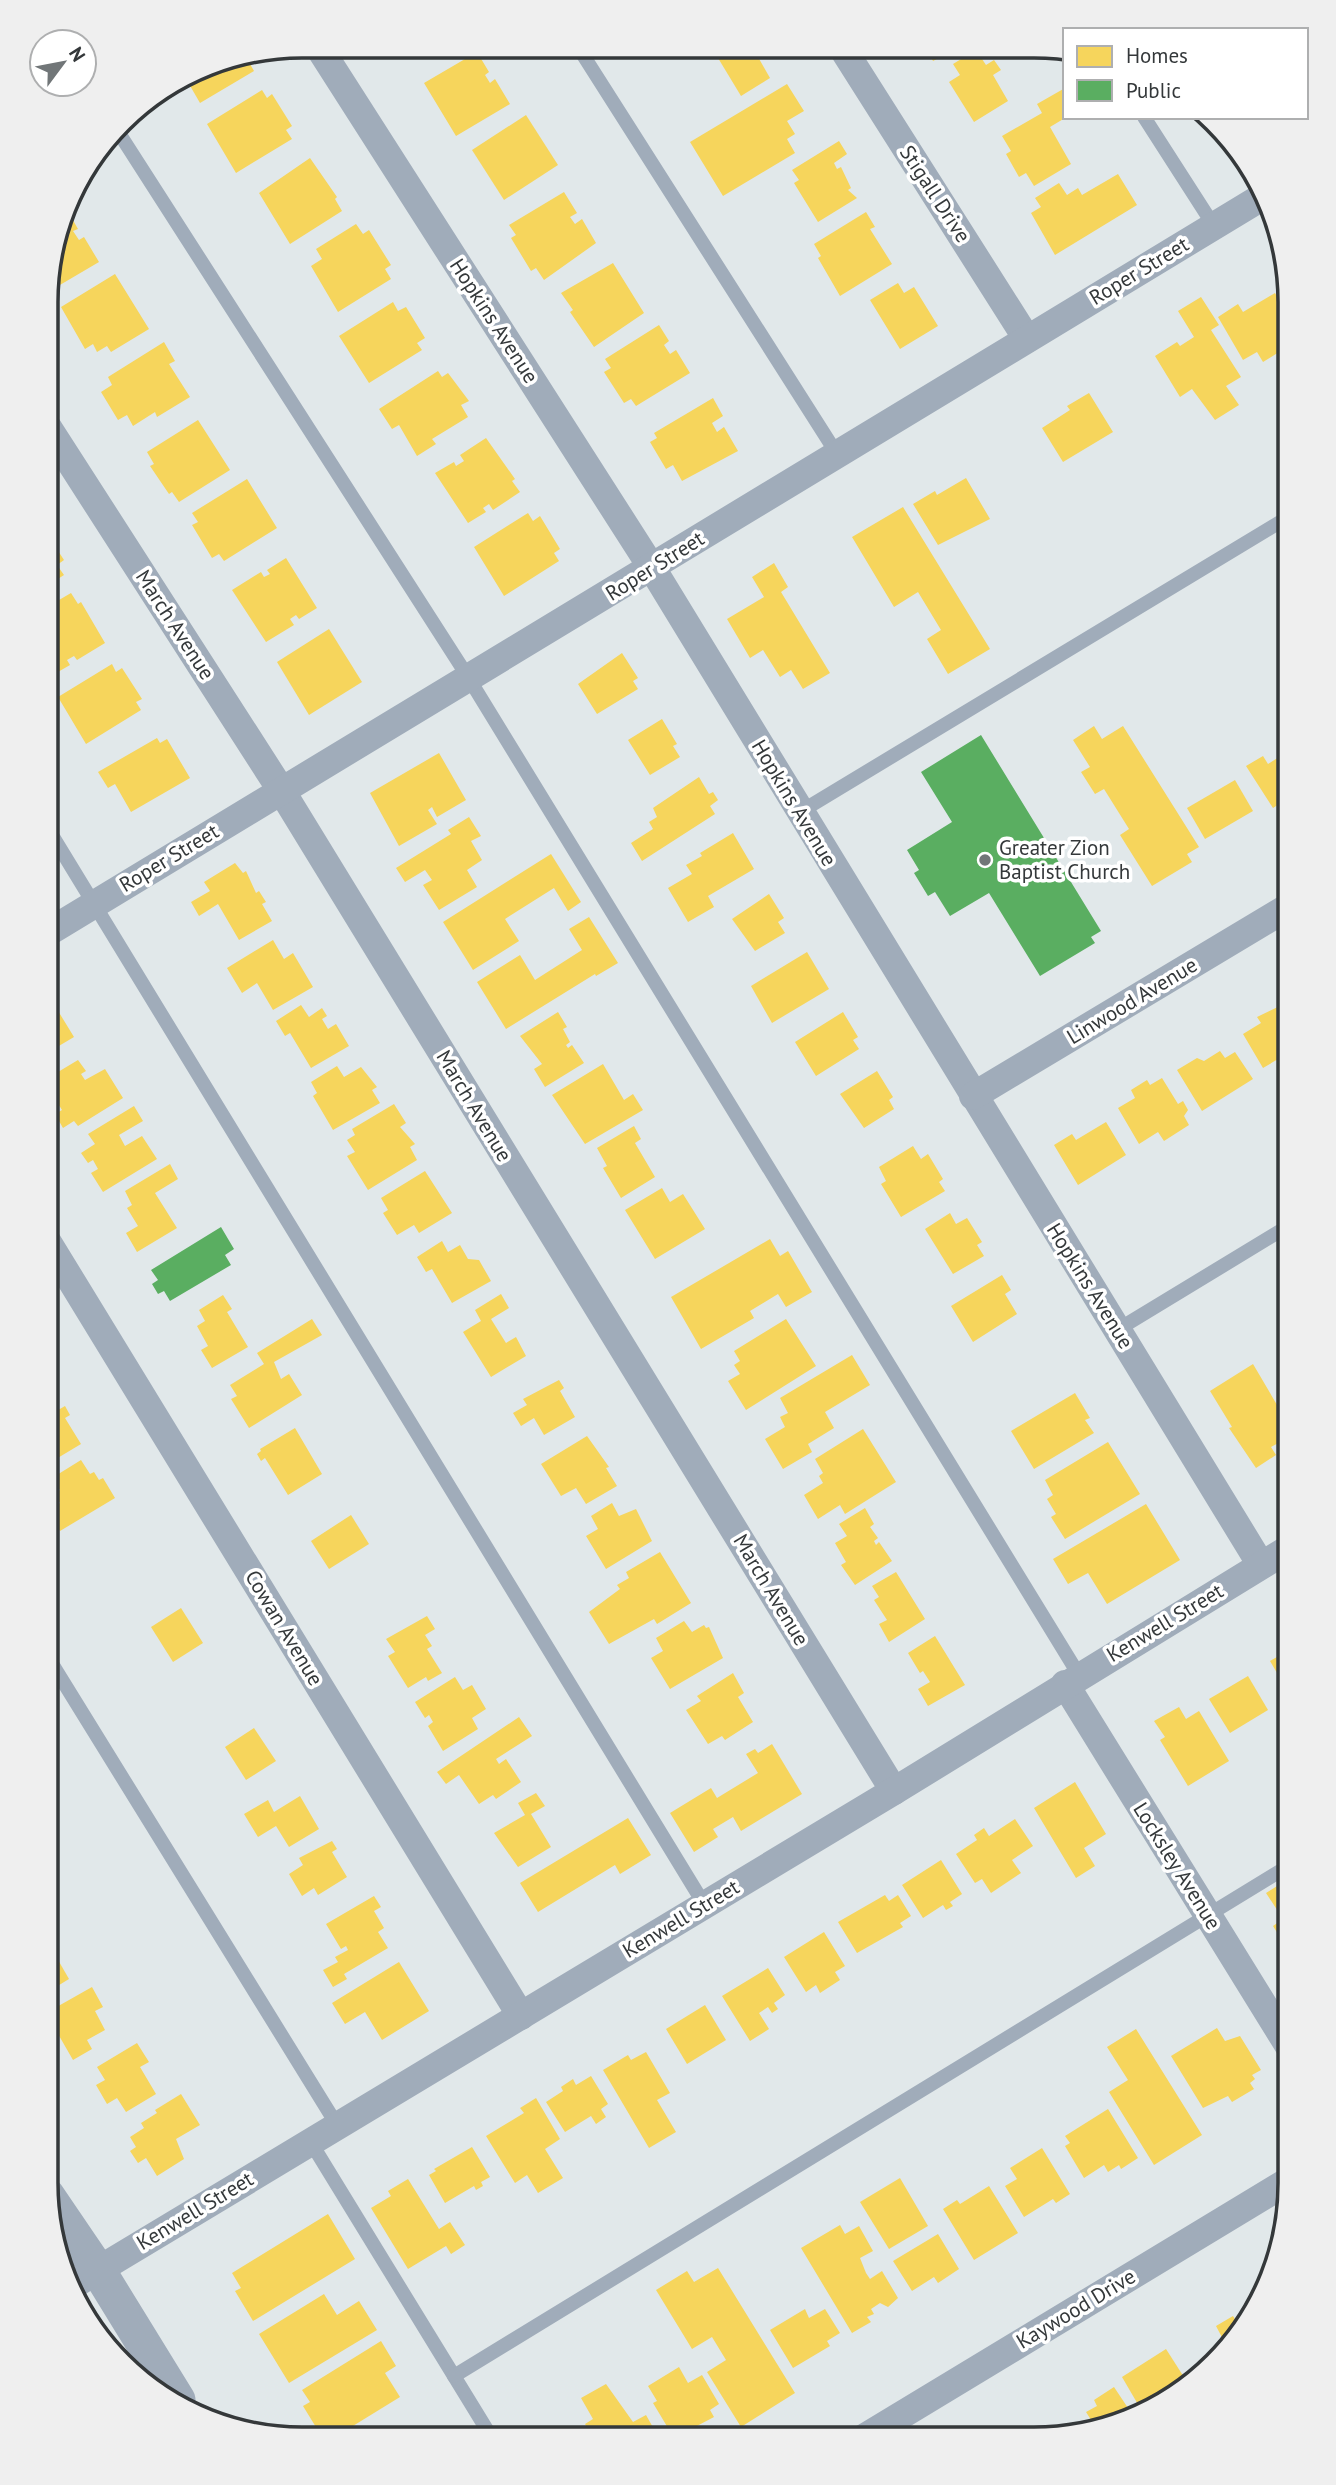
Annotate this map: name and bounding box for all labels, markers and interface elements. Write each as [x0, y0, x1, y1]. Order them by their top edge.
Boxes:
north arrow [28, 28, 98, 98]
legend [1063, 28, 1308, 119]
text: N [64, 42, 91, 66]
text: Homes [1126, 42, 1188, 69]
text: Public [1126, 77, 1181, 104]
street label: Stigall Drive [894, 140, 977, 247]
street label: Roper Street [1084, 230, 1193, 311]
street label: Hopkins Avenue [444, 253, 545, 388]
street label: Roper Street [600, 525, 709, 606]
street label: March Avenue [130, 565, 221, 685]
street label: Hopkins Avenue [746, 734, 843, 871]
street label: Roper Street [114, 817, 223, 898]
place label: Greater Zion Baptist Church [999, 834, 1130, 885]
marker: Greater Zion Baptist Church [977, 852, 993, 868]
street label: Linwood Avenue [1062, 951, 1202, 1050]
street label: March Avenue [430, 1045, 518, 1167]
street label: Hopkins Avenue [1041, 1218, 1140, 1354]
street label: March Avenue [727, 1529, 815, 1651]
street label: Cowan Avenue [239, 1565, 330, 1690]
street label: Kenwell Street [1101, 1577, 1228, 1668]
street label: Locksley Avenue [1128, 1797, 1227, 1934]
street label: Kenwell Street [617, 1873, 744, 1964]
street label: Kenwell Street [131, 2165, 258, 2256]
street label: Kaywood Drive [1011, 2262, 1140, 2355]

